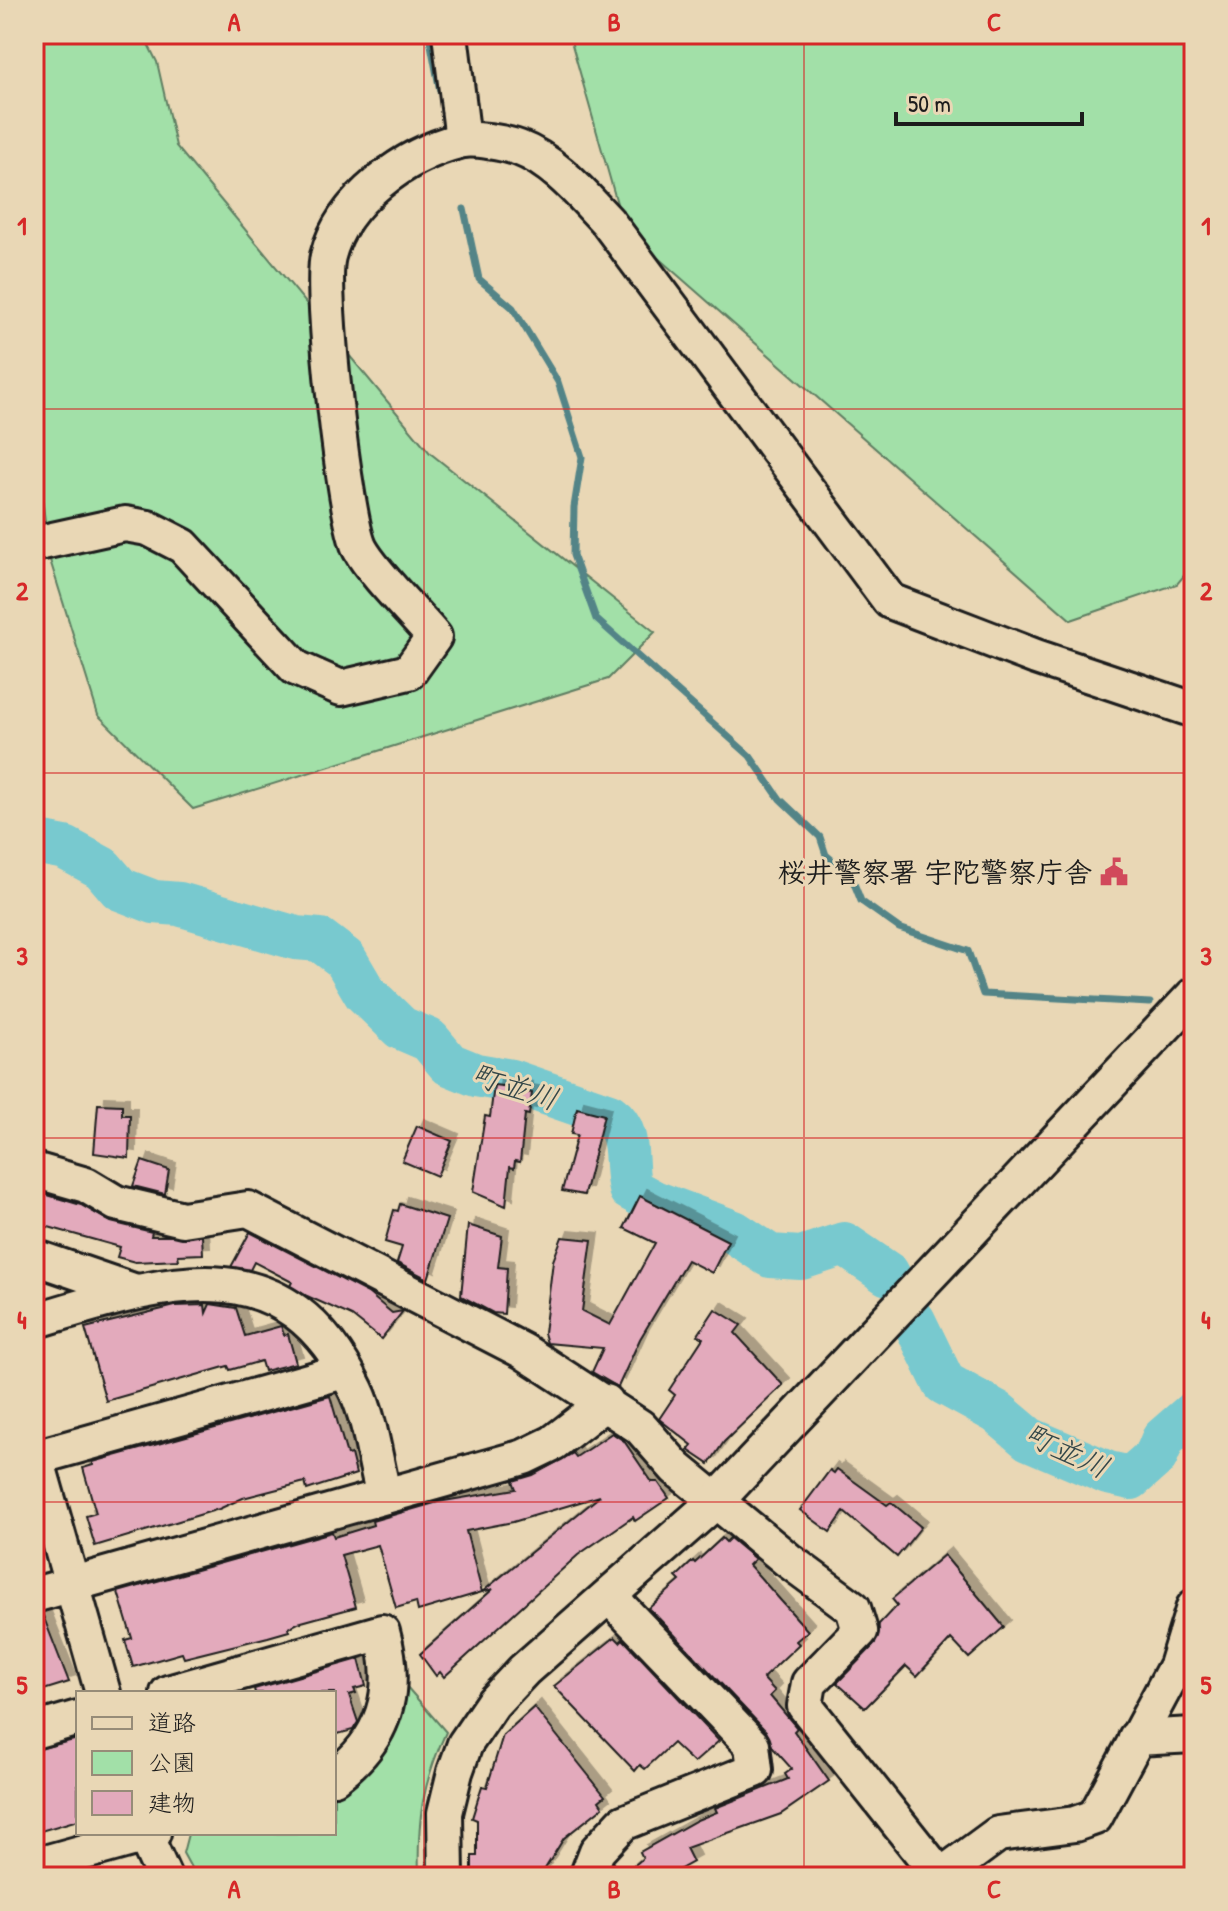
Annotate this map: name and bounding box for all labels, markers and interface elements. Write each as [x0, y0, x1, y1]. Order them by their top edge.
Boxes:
text: A [228, 4, 241, 39]
text: B [607, 4, 621, 39]
text: C [987, 4, 1001, 39]
scale bar [896, 76, 1082, 126]
text: 50 m [908, 87, 951, 119]
text: 1 [17, 208, 27, 243]
text: 1 [1201, 208, 1211, 243]
text: 2 [16, 573, 29, 608]
text: 2 [1200, 573, 1213, 608]
place label: 桜井警察署 宇陀警察庁舎 [778, 853, 1092, 891]
public building icon: 桜井警察署 宇陀警察庁舎 [1099, 857, 1129, 887]
text: 3 [16, 938, 28, 973]
text: 3 [1200, 938, 1212, 973]
water label: 町並川 [466, 1053, 564, 1119]
text: 4 [17, 1302, 27, 1337]
text: 4 [1201, 1302, 1211, 1337]
water label: 町並川 [1018, 1413, 1116, 1487]
text: 5 [17, 1667, 28, 1702]
text: 5 [1201, 1667, 1212, 1702]
legend [76, 1691, 336, 1835]
text: 道路 [148, 1706, 196, 1738]
text: 公園 [148, 1746, 196, 1778]
text: 建物 [148, 1786, 196, 1818]
text: A [228, 1871, 241, 1906]
text: B [607, 1871, 621, 1906]
text: C [987, 1871, 1001, 1906]

